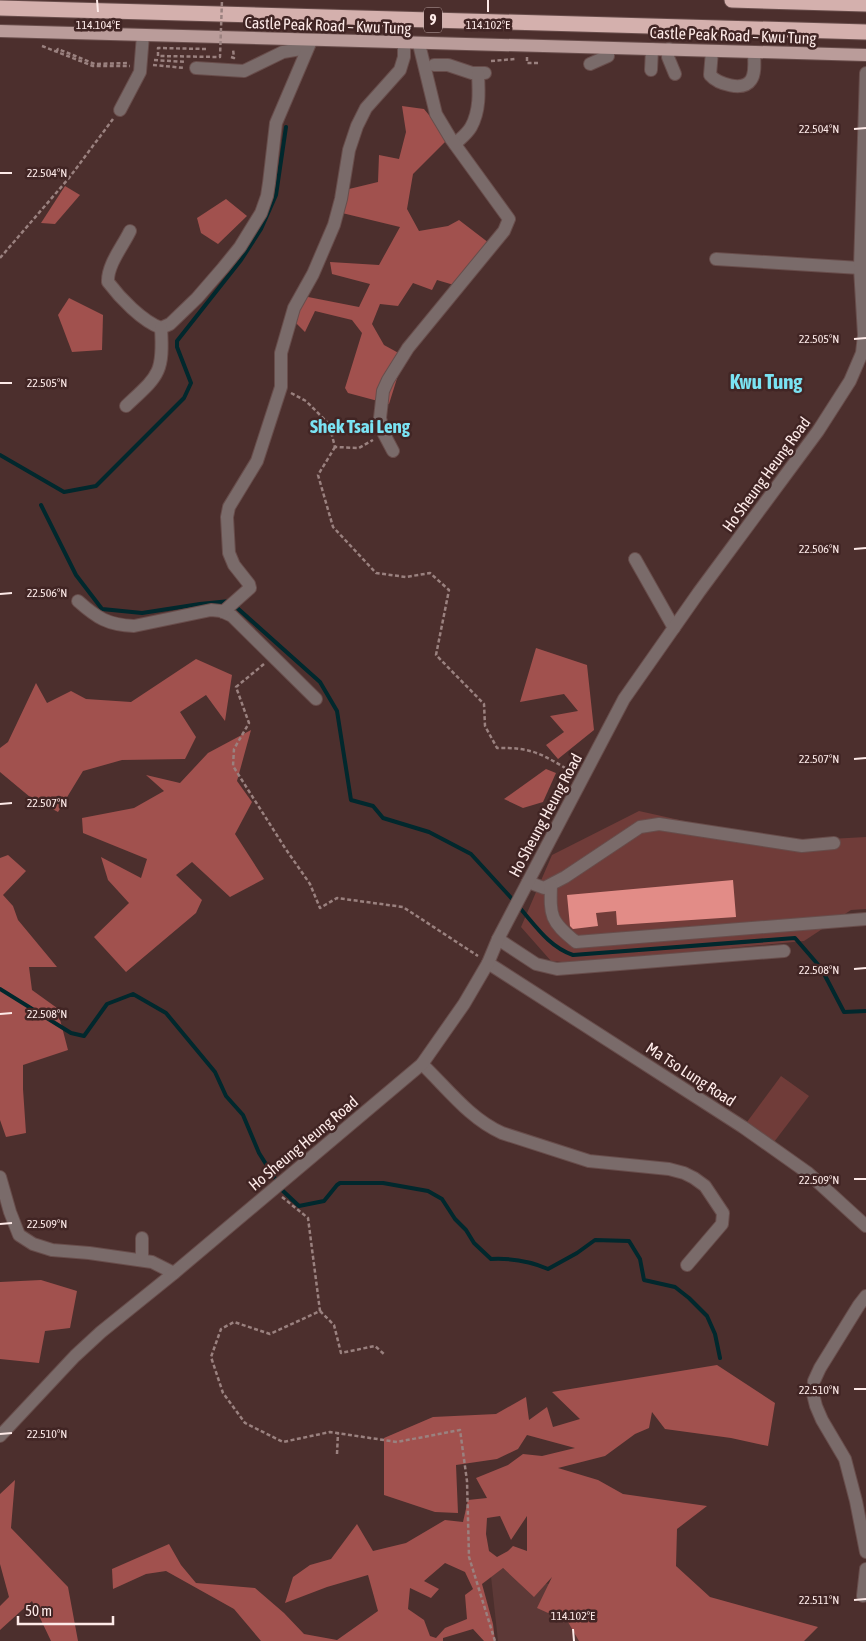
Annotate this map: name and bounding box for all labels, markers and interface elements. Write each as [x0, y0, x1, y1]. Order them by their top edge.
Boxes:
road number: 9 [424, 8, 442, 32]
street label: Castle Peak Road – Kwu Tung [244, 13, 412, 38]
text: 114.104°E [76, 18, 120, 32]
text: 114.102°E [466, 18, 510, 32]
street label: Castle Peak Road – Kwu Tung [649, 23, 817, 48]
text: 22.504°N [799, 122, 839, 136]
text: 22.504°N [27, 166, 67, 180]
text: 22.505°N [799, 332, 839, 346]
district label: Kwu Tung [730, 369, 803, 393]
text: 22.505°N [27, 376, 67, 390]
street label: Ho Sheung Heung Road [718, 413, 814, 535]
district label: Shek Tsai Leng [310, 415, 411, 437]
text: 22.506°N [799, 542, 839, 556]
text: 22.506°N [27, 586, 67, 600]
street label: Ho Sheung Heung Road [505, 750, 586, 880]
text: 22.507°N [799, 752, 839, 766]
text: 22.507°N [27, 796, 67, 810]
text: 22.508°N [799, 963, 839, 977]
text: 22.508°N [27, 1007, 67, 1021]
street label: Ma Tso Lung Road [642, 1038, 739, 1110]
street label: Ho Sheung Heung Road [245, 1092, 362, 1195]
text: 22.509°N [799, 1173, 839, 1187]
text: 22.509°N [27, 1217, 67, 1231]
text: 22.510°N [799, 1383, 839, 1397]
text: 22.510°N [27, 1427, 67, 1441]
text: 22.511°N [799, 1593, 839, 1607]
scale bar [18, 1594, 112, 1626]
text: 50 m [25, 1602, 52, 1619]
text: 114.102°E [551, 1609, 595, 1623]

